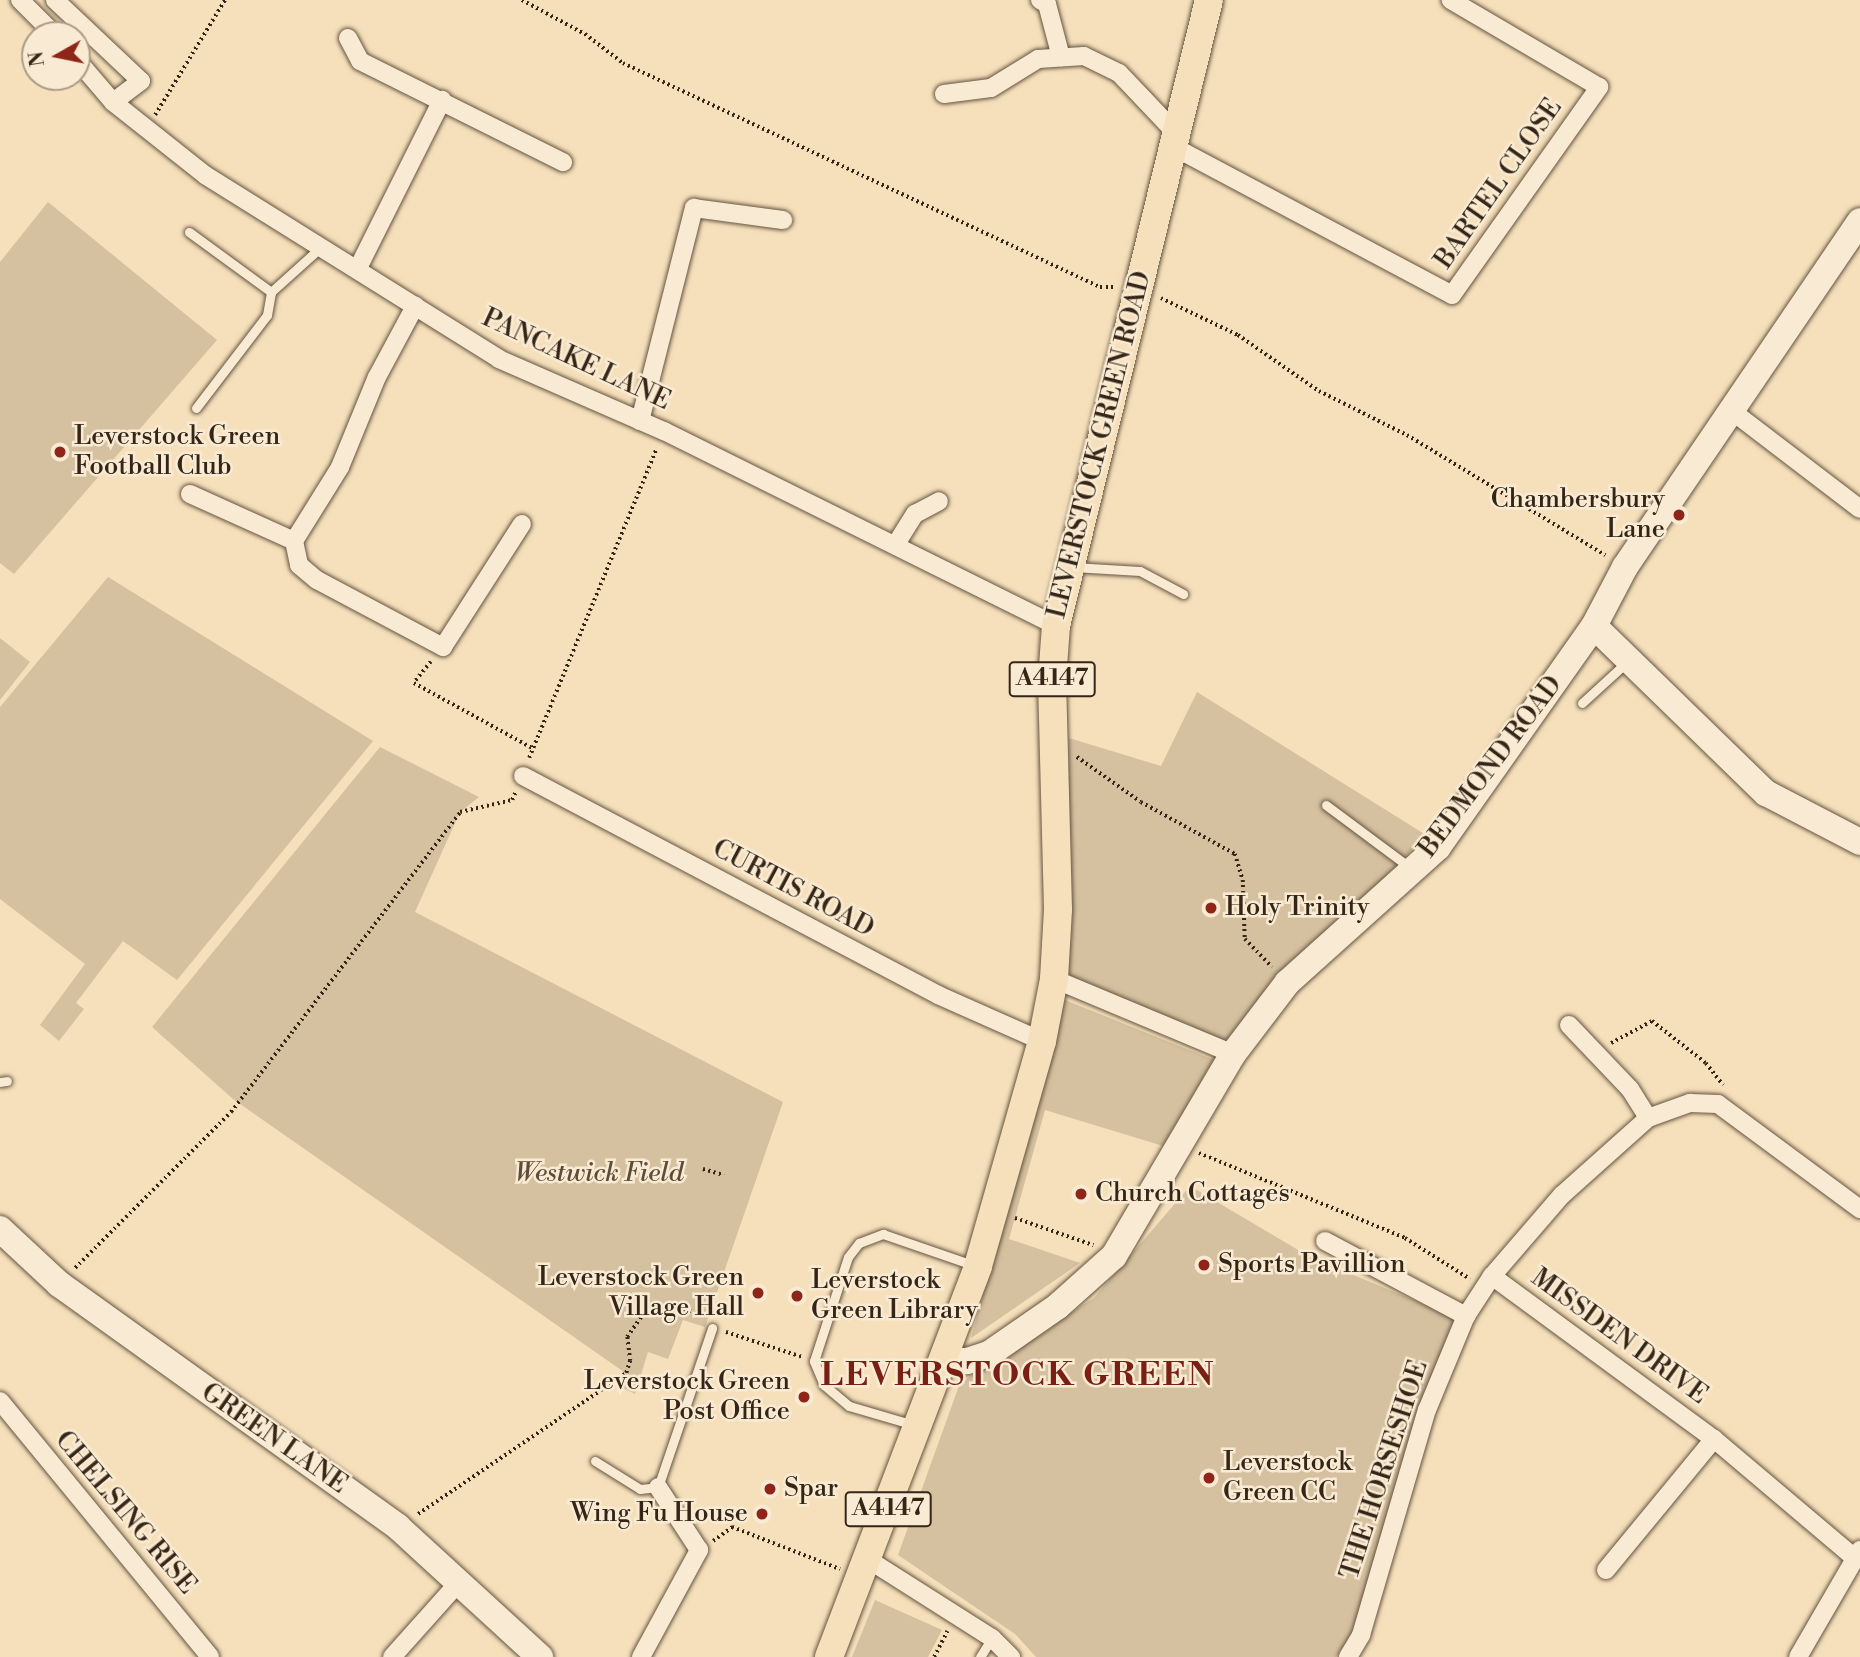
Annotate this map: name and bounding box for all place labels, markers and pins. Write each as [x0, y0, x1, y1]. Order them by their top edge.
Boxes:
place label: Leverstock Green Football Club [74, 421, 280, 482]
marker: Leverstock Green Football Club [52, 444, 68, 460]
place label: Chambersbury Lane [1491, 484, 1665, 546]
marker: Chambersbury Lane [1671, 507, 1687, 523]
place label: Holy Trinity [1225, 892, 1369, 924]
marker: Holy Trinity [1203, 900, 1219, 916]
place label: Church Cottages [1095, 1178, 1290, 1210]
marker: Church Cottages [1073, 1186, 1089, 1202]
place label: Sports Pavillion [1218, 1249, 1405, 1281]
marker: Sports Pavillion [1196, 1257, 1212, 1273]
place label: Leverstock Green Village Hall [538, 1262, 744, 1324]
place label: Leverstock Green Library [811, 1265, 978, 1326]
marker: Leverstock Green Village Hall [750, 1285, 766, 1301]
marker: Leverstock Green Library [789, 1288, 805, 1304]
place label: Leverstock Green Post Office [584, 1366, 790, 1428]
marker: Leverstock Green Post Office [796, 1389, 812, 1405]
place label: Leverstock Green CC [1223, 1447, 1352, 1508]
marker: Leverstock Green CC [1201, 1470, 1217, 1486]
place label: Spar [784, 1473, 838, 1505]
marker: Spar [762, 1481, 778, 1497]
place label: Wing Fu House [571, 1498, 748, 1530]
marker: Wing Fu House [754, 1506, 770, 1522]

